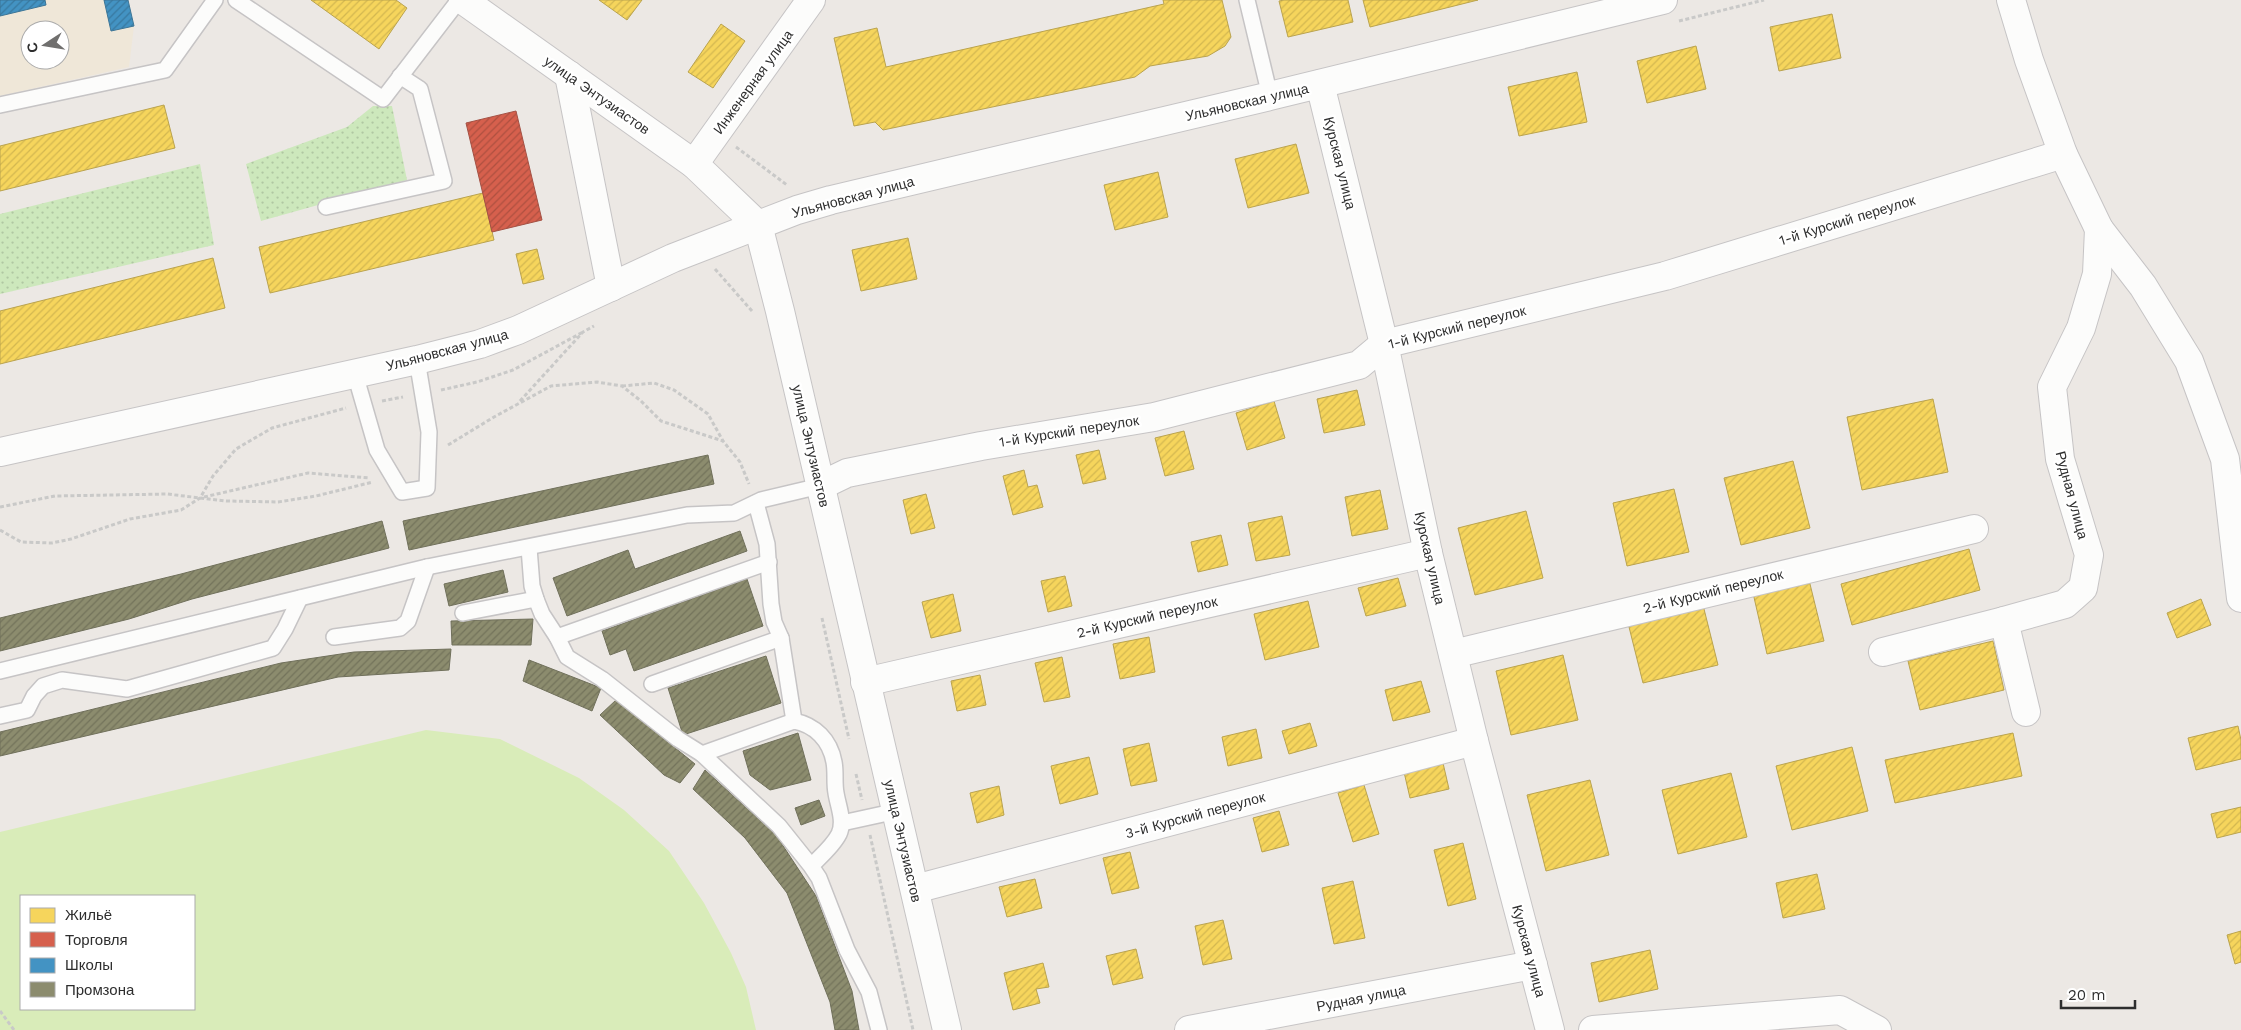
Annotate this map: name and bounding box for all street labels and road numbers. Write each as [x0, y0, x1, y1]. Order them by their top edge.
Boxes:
street label: Инженерная улица [710, 27, 796, 137]
street label: улица Энтузиастов [541, 53, 653, 137]
street label: Ульяновская улица [1184, 80, 1310, 124]
street label: Курская улица [1321, 115, 1359, 211]
street label: Ульяновская улица [790, 173, 916, 221]
street label: 1-й Курский переулок [1777, 191, 1918, 248]
street label: 1-й Курский переулок [1387, 302, 1528, 352]
street label: Ульяновская улица [384, 326, 510, 374]
street label: улица Энтузиастов [789, 383, 833, 509]
street label: 1-й Курский переулок [998, 412, 1141, 450]
street label: Рудная улица [2053, 449, 2091, 541]
street label: Курская улица [1412, 510, 1449, 606]
street label: 2-й Курский переулок [1641, 566, 1785, 616]
street label: 2-й Курский переулок [1075, 593, 1220, 641]
street label: улица Энтузиастов [881, 778, 925, 904]
street label: 3-й Курский переулок [1123, 788, 1267, 841]
street label: Курская улица [1509, 903, 1549, 999]
street label: Рудная улица [1315, 981, 1407, 1014]

